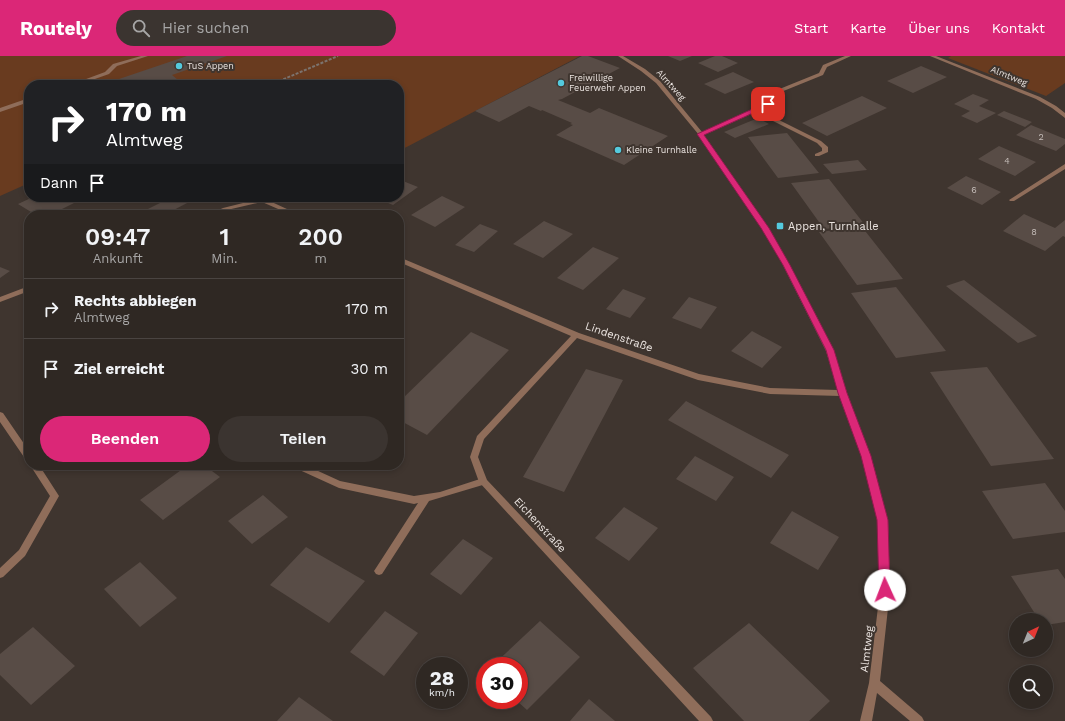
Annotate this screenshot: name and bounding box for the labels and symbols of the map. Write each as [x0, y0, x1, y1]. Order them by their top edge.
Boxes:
marker: TuS Appen [174, 61, 184, 71]
place label: TuS Appen [187, 61, 234, 71]
street label: Almtweg [989, 64, 1029, 88]
street label: Almtweg [654, 67, 688, 103]
place label: Freiwillige Feuerwehr Appen [569, 73, 646, 93]
marker: Freiwillige Feuerwehr Appen [556, 78, 566, 88]
pin [751, 87, 785, 121]
house number: 2 [1038, 132, 1044, 142]
marker: Kleine Turnhalle [613, 145, 623, 155]
place label: Kleine Turnhalle [626, 145, 697, 155]
house number: 4 [1004, 156, 1010, 166]
house number: 6 [971, 185, 977, 195]
place label: Appen, Turnhalle [788, 220, 879, 233]
marker: Appen, Turnhalle [775, 221, 785, 231]
house number: 8 [1031, 227, 1037, 237]
street label: Lindenstraße [584, 319, 654, 355]
street label: Eichenstraße [511, 495, 569, 555]
position arrow [864, 569, 906, 611]
north arrow [1009, 613, 1053, 657]
street label: Almtweg [858, 625, 876, 673]
speed limit sign: 30 [476, 657, 528, 709]

